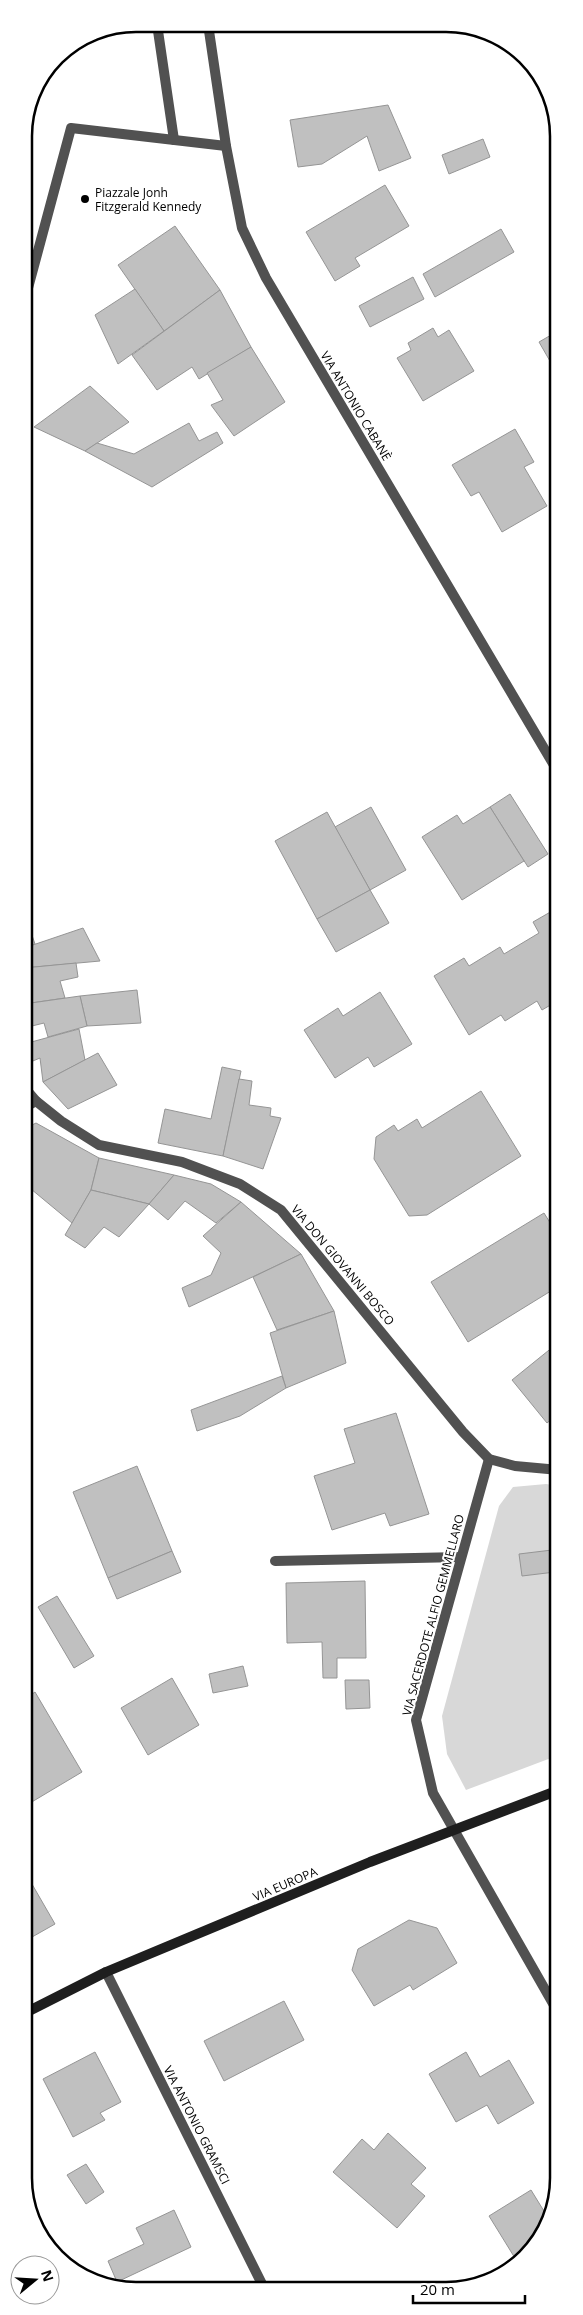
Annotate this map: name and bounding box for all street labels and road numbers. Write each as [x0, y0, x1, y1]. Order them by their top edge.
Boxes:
street label: VIA ANTONIO CABANÈ [317, 348, 395, 464]
street label: VIA DON GIOVANNI BOSCO [287, 1201, 399, 1329]
street label: VIA SACERDOTE ALFIO GEMMELLARO [398, 1512, 468, 1718]
street label: VIA EUROPA [250, 1863, 320, 1905]
street label: VIA ANTONIO GRAMSCI [160, 2063, 234, 2187]

